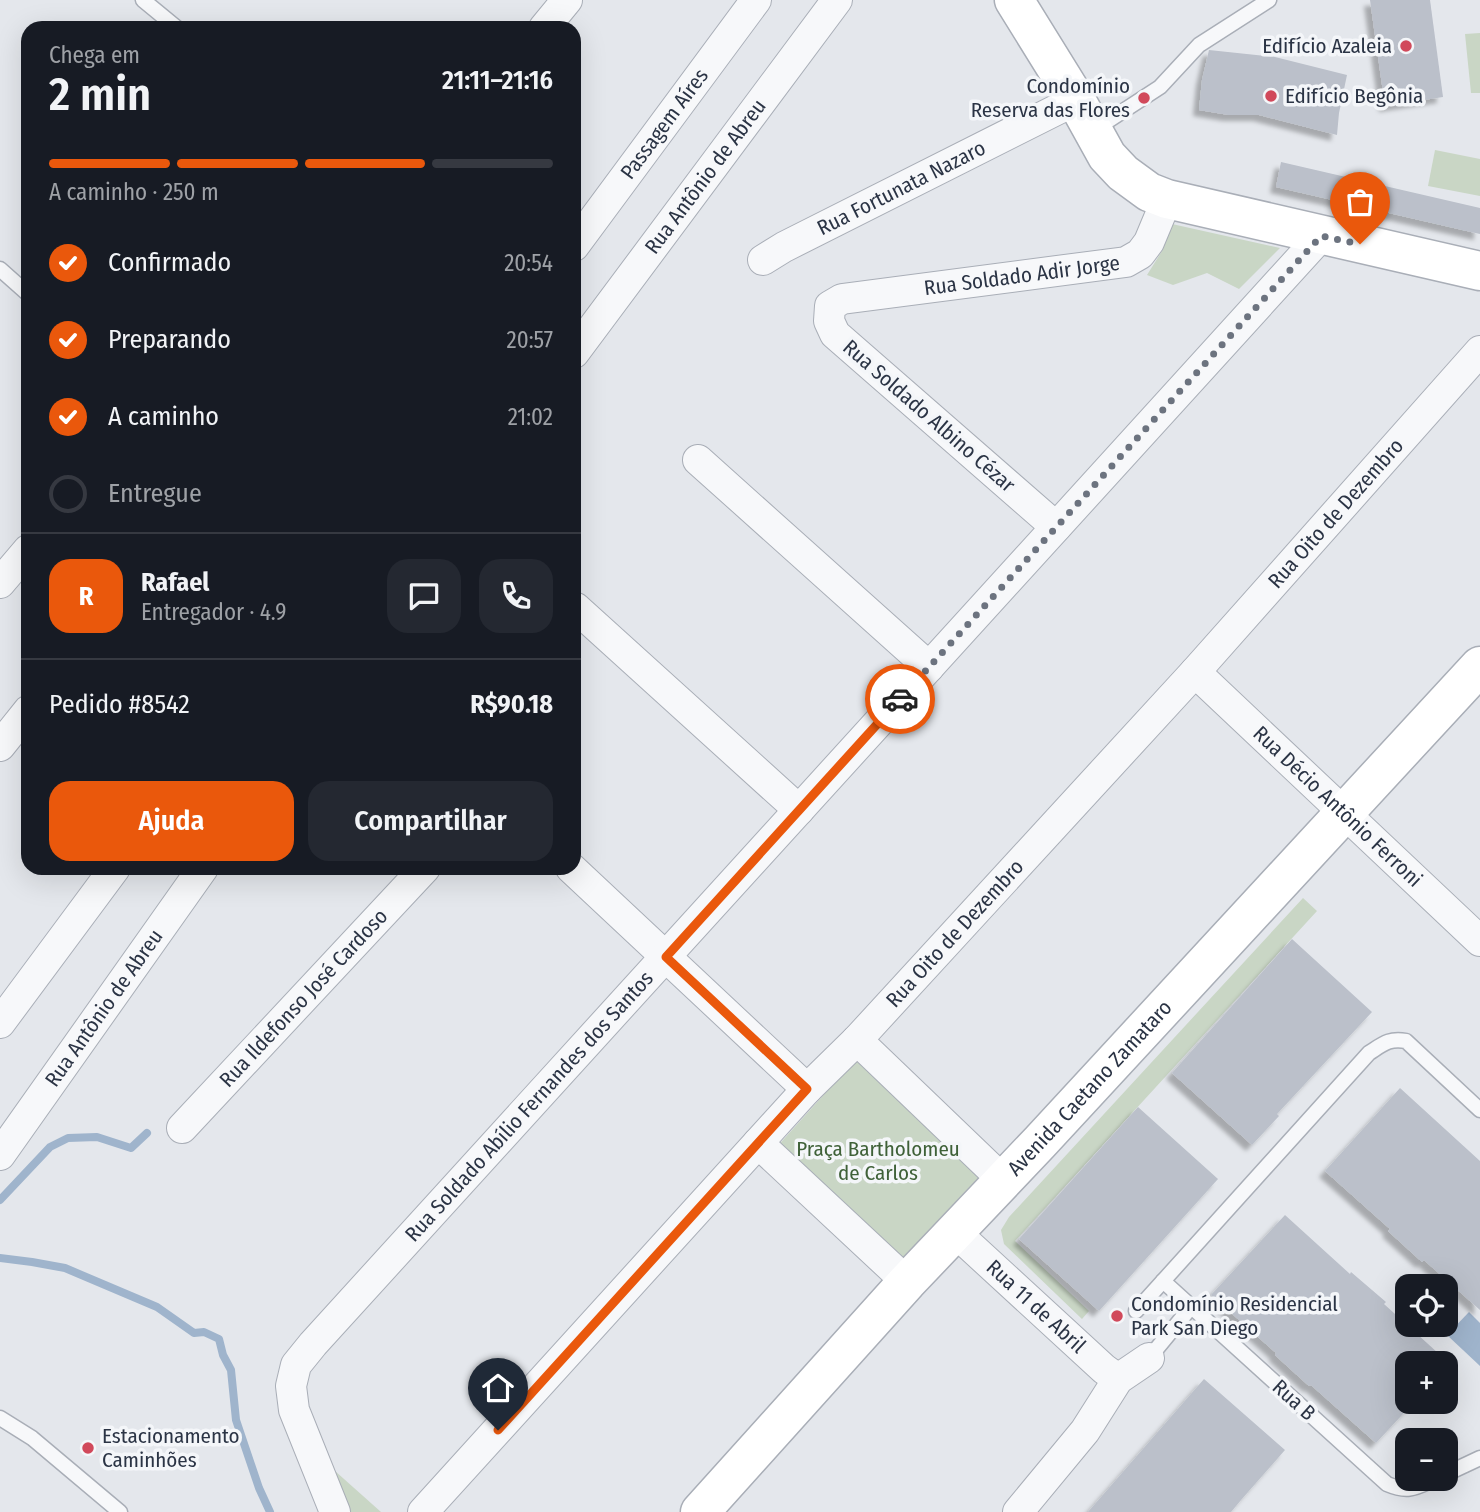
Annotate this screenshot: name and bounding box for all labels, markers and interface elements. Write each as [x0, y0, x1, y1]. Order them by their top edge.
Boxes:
place label: Edifício Azaleia [1262, 33, 1392, 59]
marker: Edifício Azaleia [1398, 38, 1414, 54]
text: Chega em [49, 41, 140, 69]
street label: Passagem Aíres [615, 63, 714, 184]
text: 21:11–21:16 [442, 65, 553, 96]
text: 2 min [49, 67, 151, 122]
place label: Condomínio Reserva das Flores [971, 73, 1130, 123]
place label: Edifício Begônia [1285, 83, 1423, 109]
marker: Edifício Begônia [1263, 88, 1279, 104]
marker: Condomínio Reserva das Flores [1136, 90, 1152, 106]
street label: Rua Antônio de Abreu [639, 94, 772, 259]
street label: Rua Fortunata Nazaro [813, 135, 990, 241]
pin [1330, 172, 1390, 244]
text: A caminho · 250 m [49, 178, 219, 206]
icon: bag [1341, 183, 1379, 221]
icon: check [49, 244, 87, 282]
text: Confirmado [108, 247, 231, 278]
text: 20:54 [504, 249, 553, 277]
street label: Rua Soldado Adir Jorge [922, 250, 1121, 301]
icon: check [49, 321, 87, 359]
text: Preparando [108, 324, 231, 355]
text: 20:57 [507, 326, 553, 354]
street label: Rua Soldado Albino Cézar [838, 334, 1021, 498]
icon: check [49, 398, 87, 436]
text: A caminho [108, 401, 219, 432]
text: 21:02 [508, 403, 553, 431]
street label: Rua Oito de Dezembro [1263, 433, 1409, 594]
text: Entregue [108, 478, 202, 509]
button: chat [387, 559, 461, 633]
button: phone [479, 559, 553, 633]
text: Rafael [141, 567, 209, 598]
text: R [79, 581, 93, 612]
text: Entregador · 4.9 [141, 598, 286, 626]
courier [865, 664, 935, 734]
icon: car [881, 680, 919, 718]
text: Pedido #8542 [49, 689, 190, 720]
text: R$90.18 [470, 689, 553, 720]
street label: Rua Décio Antônio Ferroni [1248, 721, 1428, 893]
button: Ajuda [49, 781, 294, 861]
button: Compartilhar [308, 781, 553, 861]
street label: Rua Oito de Dezembro [881, 854, 1029, 1013]
street label: Rua Ildefonso José Cardoso [214, 903, 393, 1092]
street label: Rua Antônio de Abreu [39, 924, 168, 1092]
street label: Rua Soldado Abílio Fernandes dos Santos [400, 966, 659, 1247]
street label: Avenida Caetano Zamataro [1002, 995, 1177, 1181]
park label: Praça Bartholomeu de Carlos [796, 1136, 960, 1186]
street label: Rua 11 de Abril [981, 1254, 1091, 1359]
map controls [1395, 1274, 1458, 1491]
button: locate [1395, 1274, 1458, 1337]
place label: Condomínio Residencial Park San Diego [1131, 1291, 1338, 1341]
marker: Condomínio Residencial Park San Diego [1109, 1308, 1125, 1324]
button: + [1395, 1351, 1458, 1414]
pin [468, 1358, 528, 1430]
icon: home [479, 1369, 517, 1407]
street label: Rua B [1267, 1374, 1321, 1426]
place label: Estacionamento Caminhões [102, 1423, 240, 1473]
button: − [1395, 1428, 1458, 1491]
marker: Estacionamento Caminhões [80, 1440, 96, 1456]

